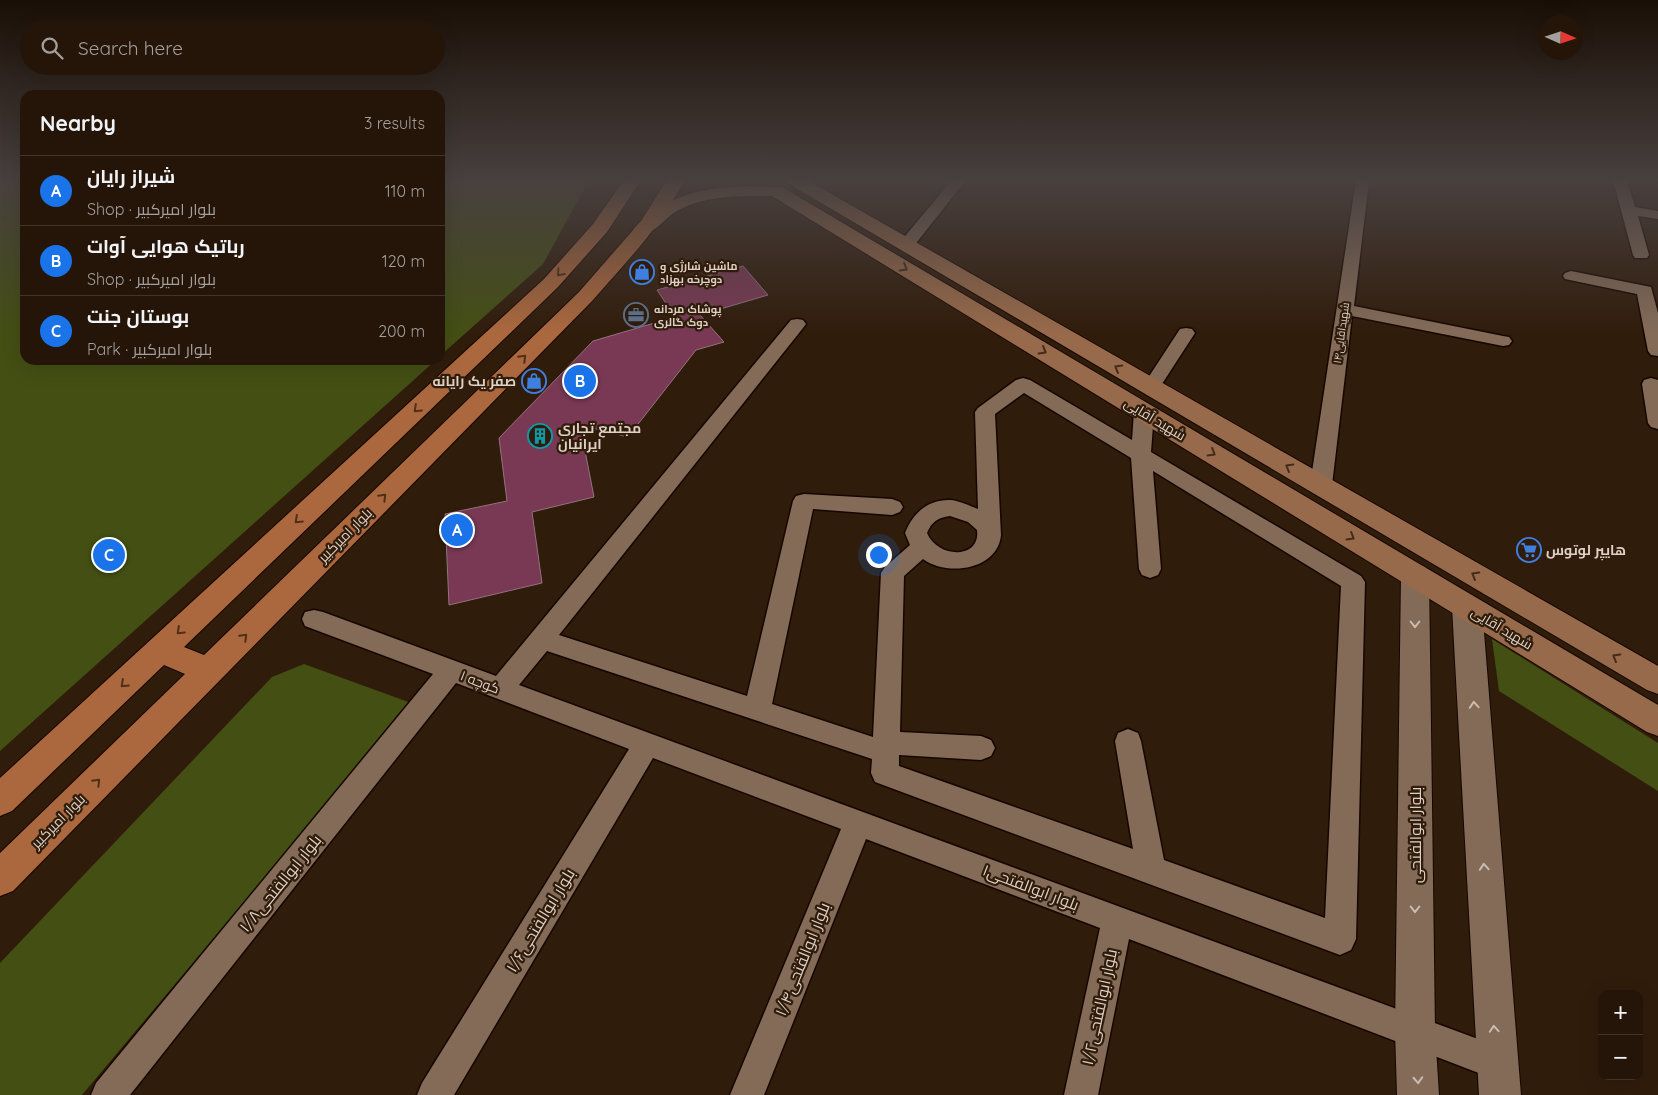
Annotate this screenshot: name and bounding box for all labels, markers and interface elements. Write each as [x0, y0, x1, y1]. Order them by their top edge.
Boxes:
north arrow [1538, 15, 1583, 60]
search box [20, 20, 445, 75]
icon: search [38, 34, 66, 62]
text: Search here [78, 36, 183, 60]
text: Nearby [40, 110, 116, 136]
text: 3 results [364, 113, 425, 133]
text: شیراز رایان [87, 164, 175, 188]
text: A [51, 181, 61, 201]
text: 110 m [385, 181, 425, 201]
text: Shop · بلوار امیرکبیر [87, 199, 216, 219]
text: رباتیک هوایی آوات [87, 234, 245, 258]
text: B [51, 251, 61, 271]
text: 120 m [382, 251, 425, 271]
shop icon: ماشین شارژی و دوچرخه بهزاد [629, 259, 655, 285]
place label: ماشین شارژی و دوچرخه بهزاد [660, 259, 737, 288]
one-way arrow [898, 261, 907, 271]
one-way arrow [557, 268, 566, 277]
text: Shop · بلوار امیرکبیر [87, 269, 216, 289]
street label: شهیداقایی۱۴ [1330, 301, 1352, 365]
office icon: پوشاک مردانه دوک گالری [623, 302, 649, 328]
place label: پوشاک مردانه دوک گالری [654, 302, 722, 330]
text: بوستان جنت [87, 304, 189, 328]
text: C [51, 321, 61, 341]
text: 200 m [378, 321, 425, 341]
text: Park · بلوار امیرکبیر [87, 339, 212, 359]
one-way arrow [1038, 345, 1047, 355]
one-way arrow [517, 354, 526, 363]
pin: B [564, 362, 596, 400]
one-way arrow [1115, 365, 1124, 375]
shop icon: صفر یک رایانه [521, 368, 547, 394]
place label: صفر یک رایانه [432, 372, 516, 390]
street label: شهید آقایی [1121, 394, 1189, 444]
one-way arrow [413, 403, 422, 412]
place label: مجتمع تجاری ایرانیان [558, 419, 641, 453]
building icon: مجتمع تجاری ایرانیان [527, 423, 553, 449]
one-way arrow [1207, 447, 1216, 457]
one-way arrow [1286, 464, 1295, 474]
one-way arrow [377, 494, 386, 503]
street label: بلوار امیرکبیر [313, 504, 376, 567]
pin: A [441, 511, 473, 549]
one-way arrow [294, 514, 303, 523]
one-way arrow [1346, 531, 1355, 541]
pin: C [93, 536, 125, 574]
supermarket icon: هایپر لوتوس [1516, 537, 1542, 563]
place label: هایپر لوتوس [1546, 541, 1626, 561]
your location [866, 542, 892, 568]
one-way arrow [1472, 572, 1481, 582]
street label: شهید آقایی [1468, 603, 1536, 653]
one-way arrow [1410, 620, 1420, 628]
one-way arrow [176, 625, 185, 634]
one-way arrow [238, 634, 247, 643]
one-way arrow [1612, 653, 1621, 663]
street label: کوچه ۱ [457, 666, 502, 699]
one-way arrow [121, 678, 130, 687]
one-way arrow [1468, 700, 1479, 708]
one-way arrow [91, 779, 100, 788]
street label: بلوار ابوالفتحی [1405, 787, 1426, 883]
street label: بلوار امیرکبیر [26, 790, 89, 853]
street label: بلوار ابوالفتحی۱/۸ [235, 830, 326, 936]
street label: بلوار ابوالفتحی۱ [980, 859, 1082, 915]
one-way arrow [1479, 863, 1490, 871]
street label: بلوار ابوالفتحی۱/۶ [501, 864, 580, 976]
street label: بلوار ابوالفتحی۱/۴ [770, 899, 835, 1019]
one-way arrow [1410, 906, 1420, 913]
street label: بلوار ابوالفتحی۱/۲ [1077, 947, 1122, 1067]
map controls [1598, 990, 1643, 1080]
button: + [1598, 990, 1643, 1035]
one-way arrow [1489, 1025, 1500, 1033]
button: − [1598, 1035, 1643, 1080]
one-way arrow [1412, 1077, 1423, 1085]

